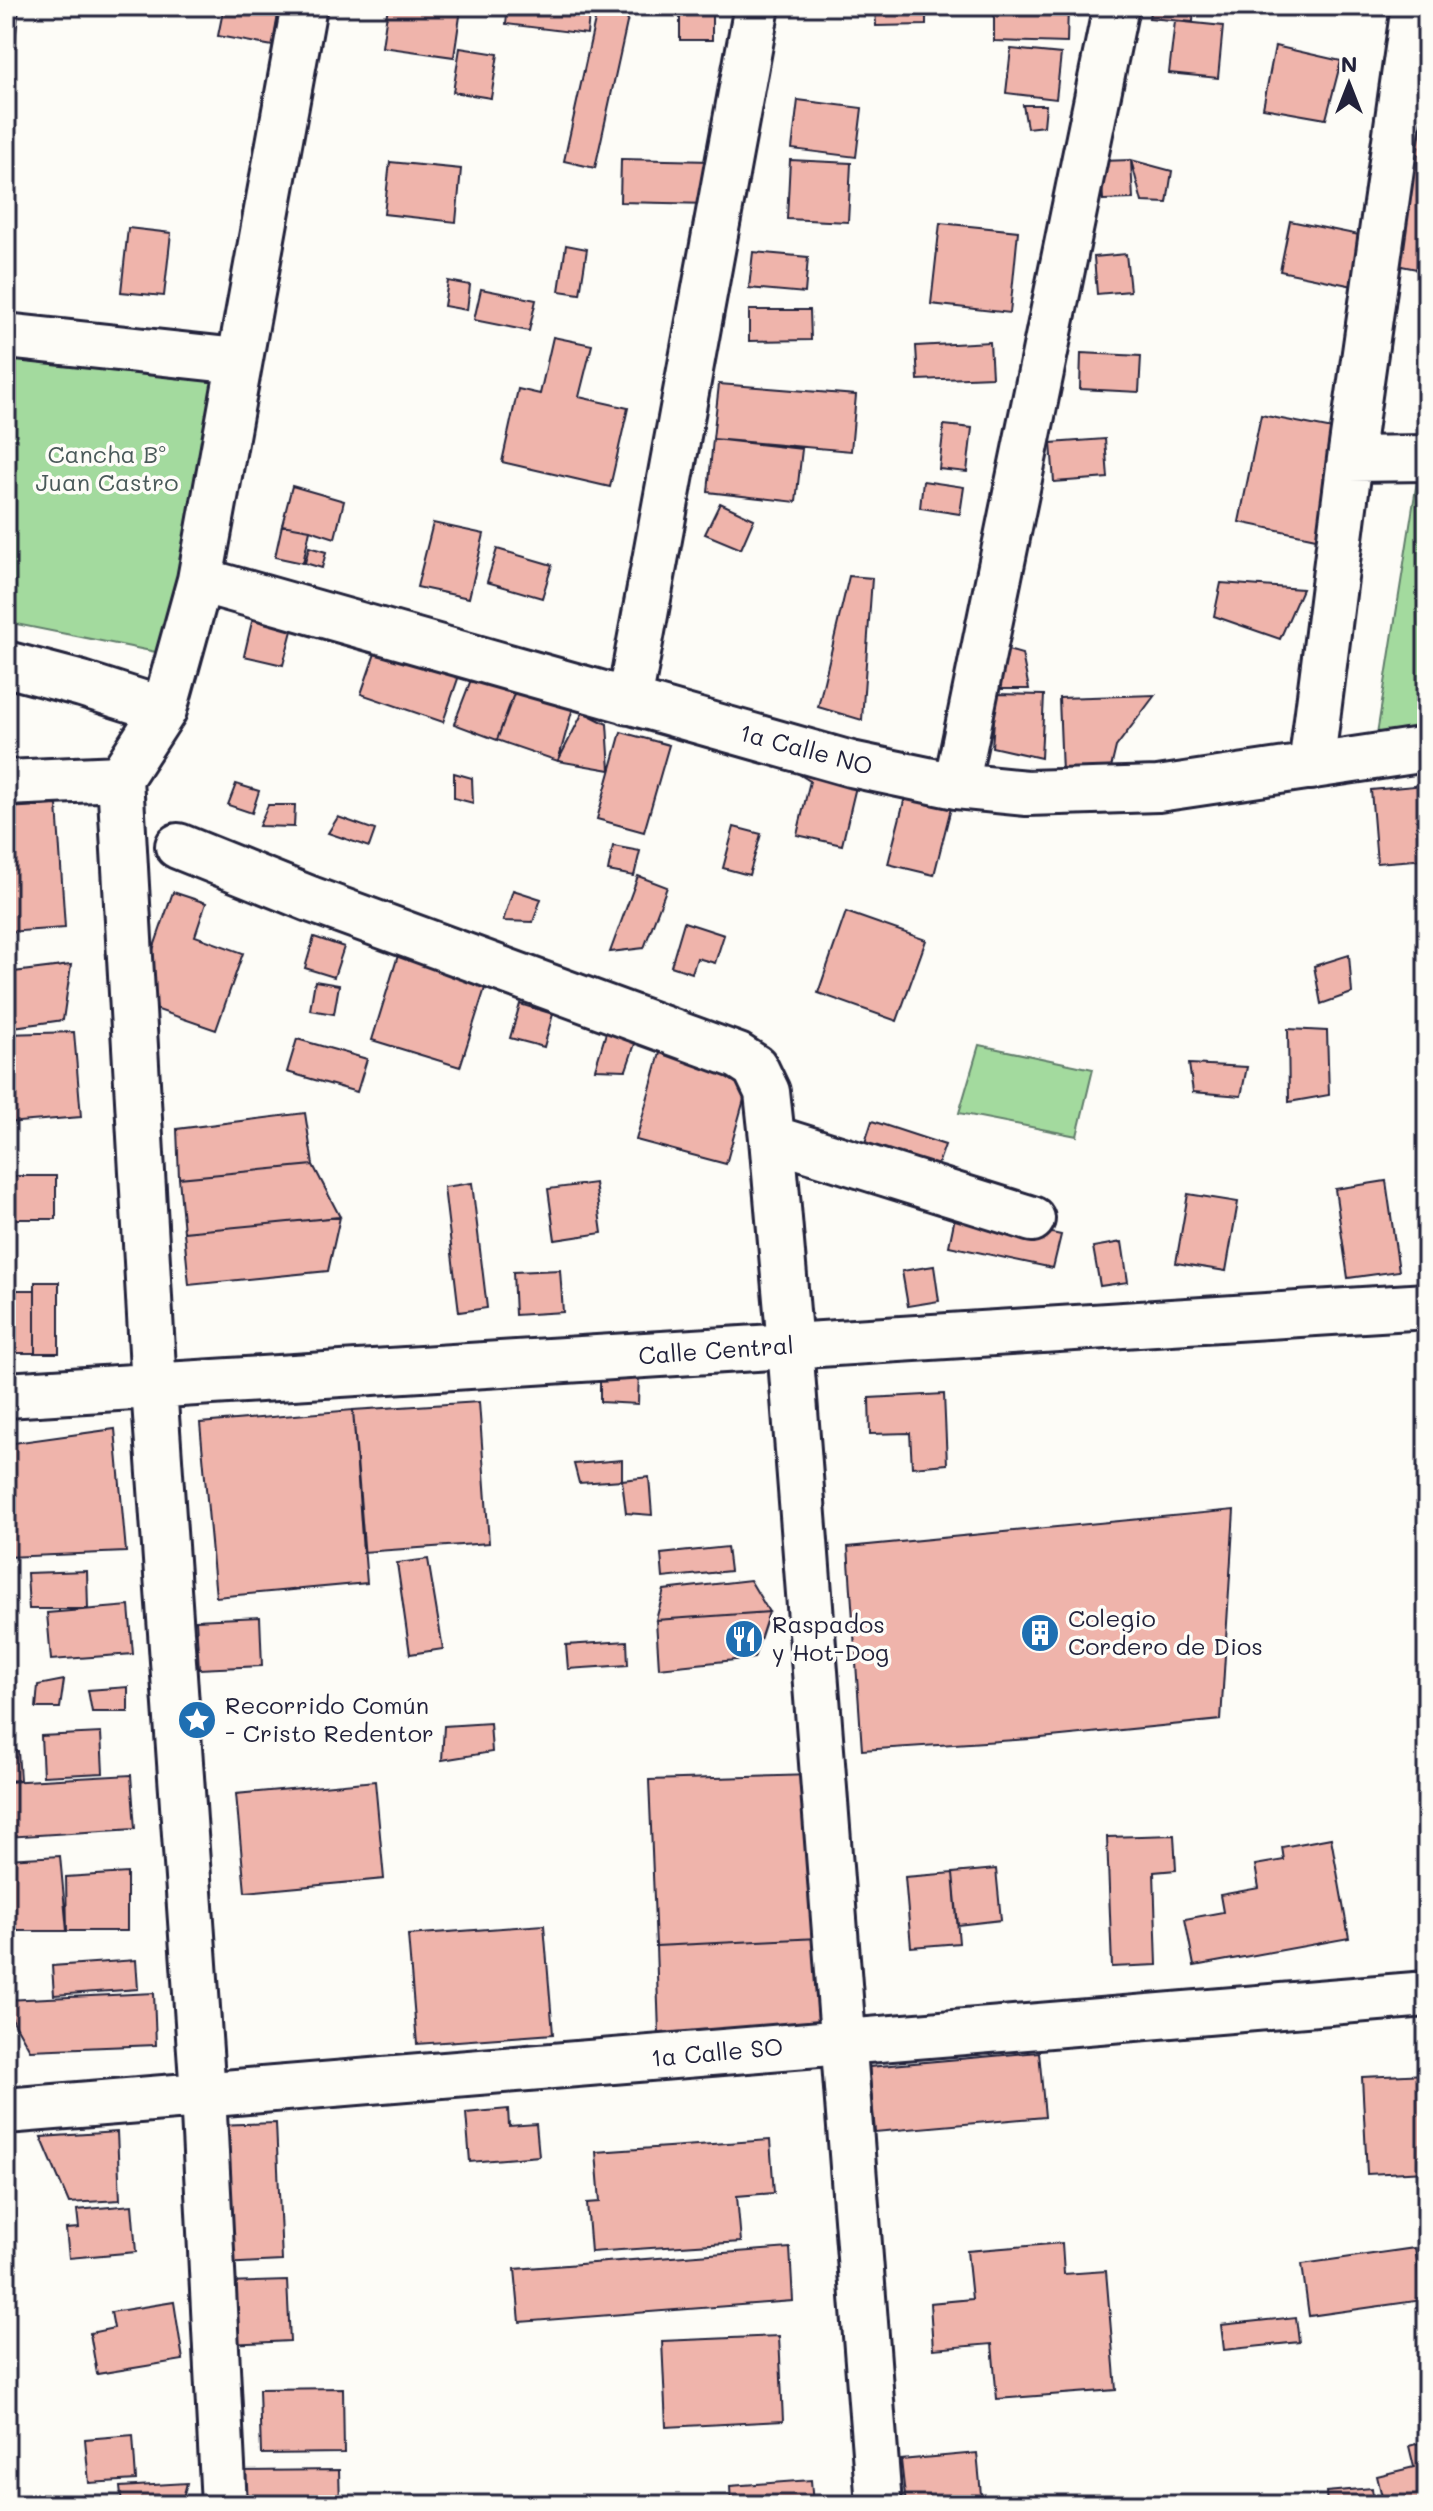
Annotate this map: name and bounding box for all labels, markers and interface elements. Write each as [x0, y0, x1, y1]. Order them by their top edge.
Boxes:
north arrow [1309, 44, 1389, 124]
text: N [1341, 49, 1357, 78]
park label: Cancha Bº Juan Castro [36, 438, 178, 497]
street label: 1a Calle NO [736, 716, 876, 781]
street label: Calle Central [637, 1329, 795, 1370]
place label: Colegio Cordero de Dios [1068, 1602, 1263, 1661]
place label: Raspados y Hot-Dog [772, 1608, 889, 1667]
building icon: Colegio Cordero de Dios [1019, 1612, 1061, 1654]
restaurant icon: Raspados y Hot-Dog [723, 1618, 765, 1660]
place label: Recorrido Común - Cristo Redentor [225, 1689, 434, 1748]
place icon: Recorrido Común - Cristo Redentor [176, 1699, 218, 1741]
street label: 1a Calle SO [649, 2030, 784, 2073]

